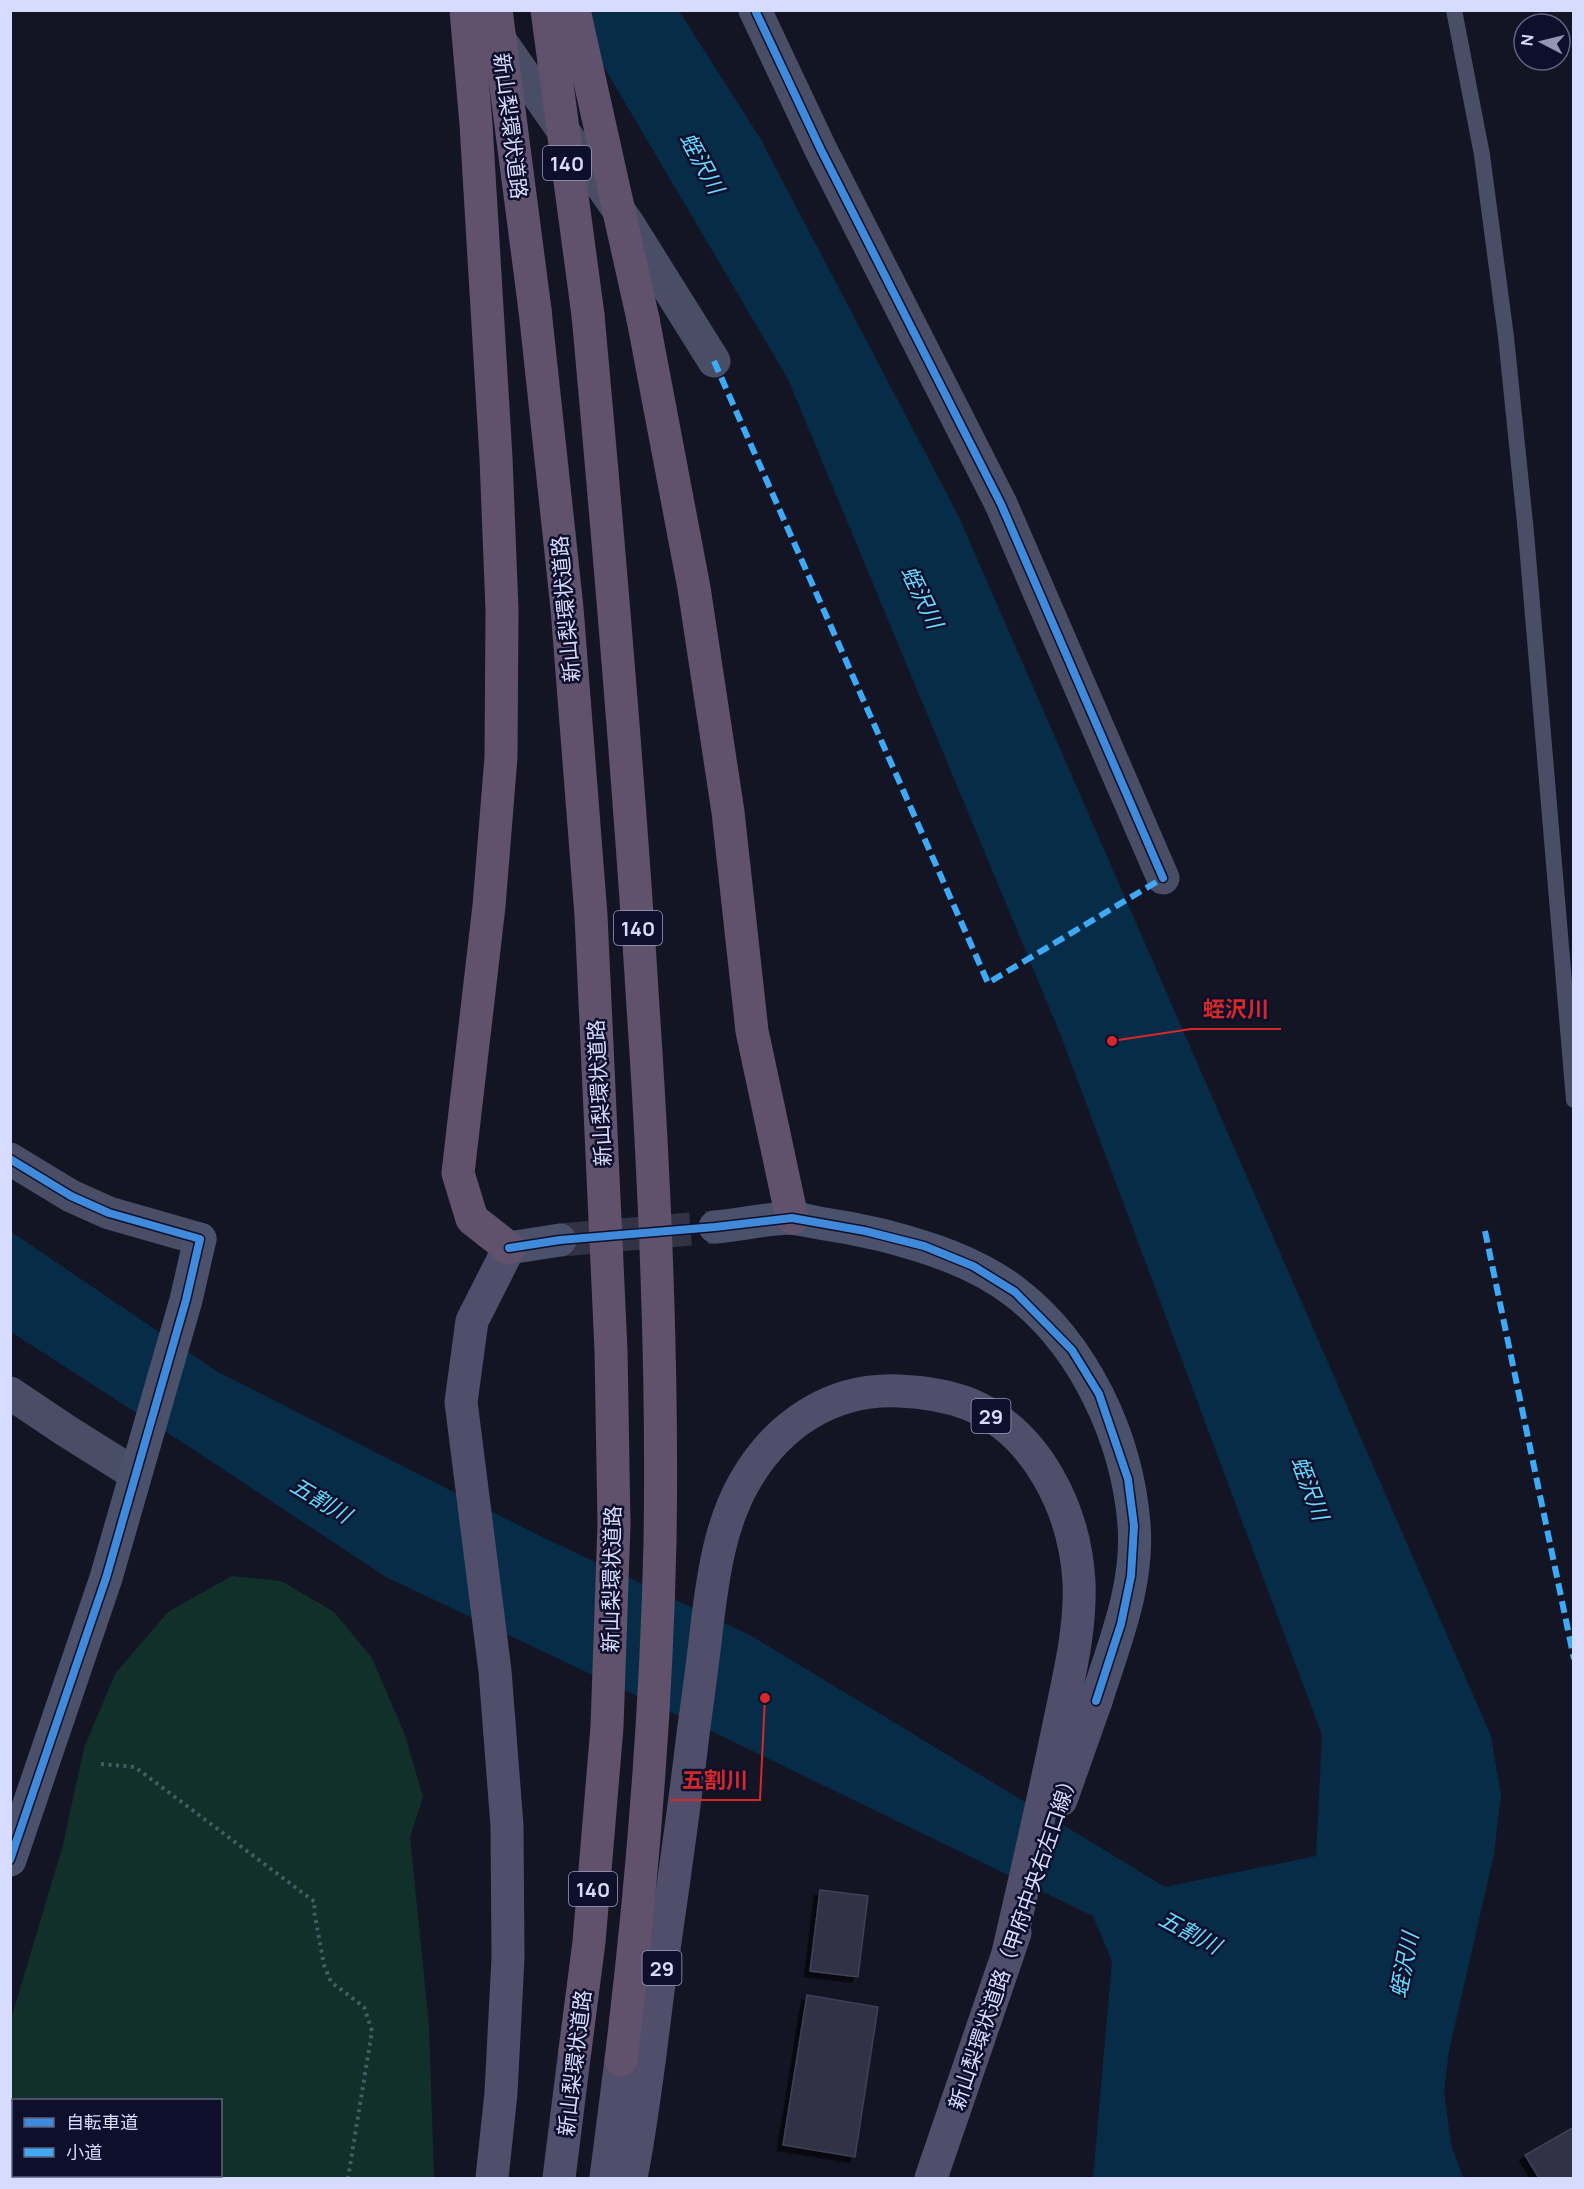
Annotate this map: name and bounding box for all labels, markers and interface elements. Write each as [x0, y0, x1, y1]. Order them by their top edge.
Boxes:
north arrow [1512, 12, 1572, 72]
text: N [1515, 33, 1539, 47]
street label: 新山梨環状道路 [488, 51, 534, 201]
water label: 蛭沢川 [673, 127, 732, 201]
road number: 140 [543, 146, 591, 180]
street label: 新山梨環状道路 [545, 535, 585, 683]
water label: 蛭沢川 [894, 561, 951, 635]
road number: 140 [614, 911, 662, 945]
callout: 蛭沢川 [1191, 989, 1281, 1029]
text: 蛭沢川 [1203, 994, 1269, 1024]
street label: 新山梨環状道路 [581, 1019, 617, 1167]
road number: 29 [972, 1399, 1010, 1433]
water label: 蛭沢川 [1284, 1452, 1337, 1526]
water label: 五割川 [285, 1470, 359, 1531]
street label: 新山梨環状道路 [596, 1505, 626, 1653]
callout: 五割川 [670, 1760, 760, 1800]
text: 五割川 [682, 1765, 748, 1795]
street label: 新山梨環状道路（甲府中央右左口線） [942, 1767, 1084, 2113]
road number: 140 [569, 1872, 617, 1906]
water label: 五割川 [1154, 1903, 1228, 1962]
water label: 蛭沢川 [1383, 1928, 1425, 2000]
road number: 29 [642, 1951, 682, 1985]
street label: 新山梨環状道路 [551, 1988, 597, 2138]
legend [12, 2099, 222, 2177]
text: 自転車道 [66, 2110, 138, 2134]
text: 小道 [66, 2140, 102, 2164]

